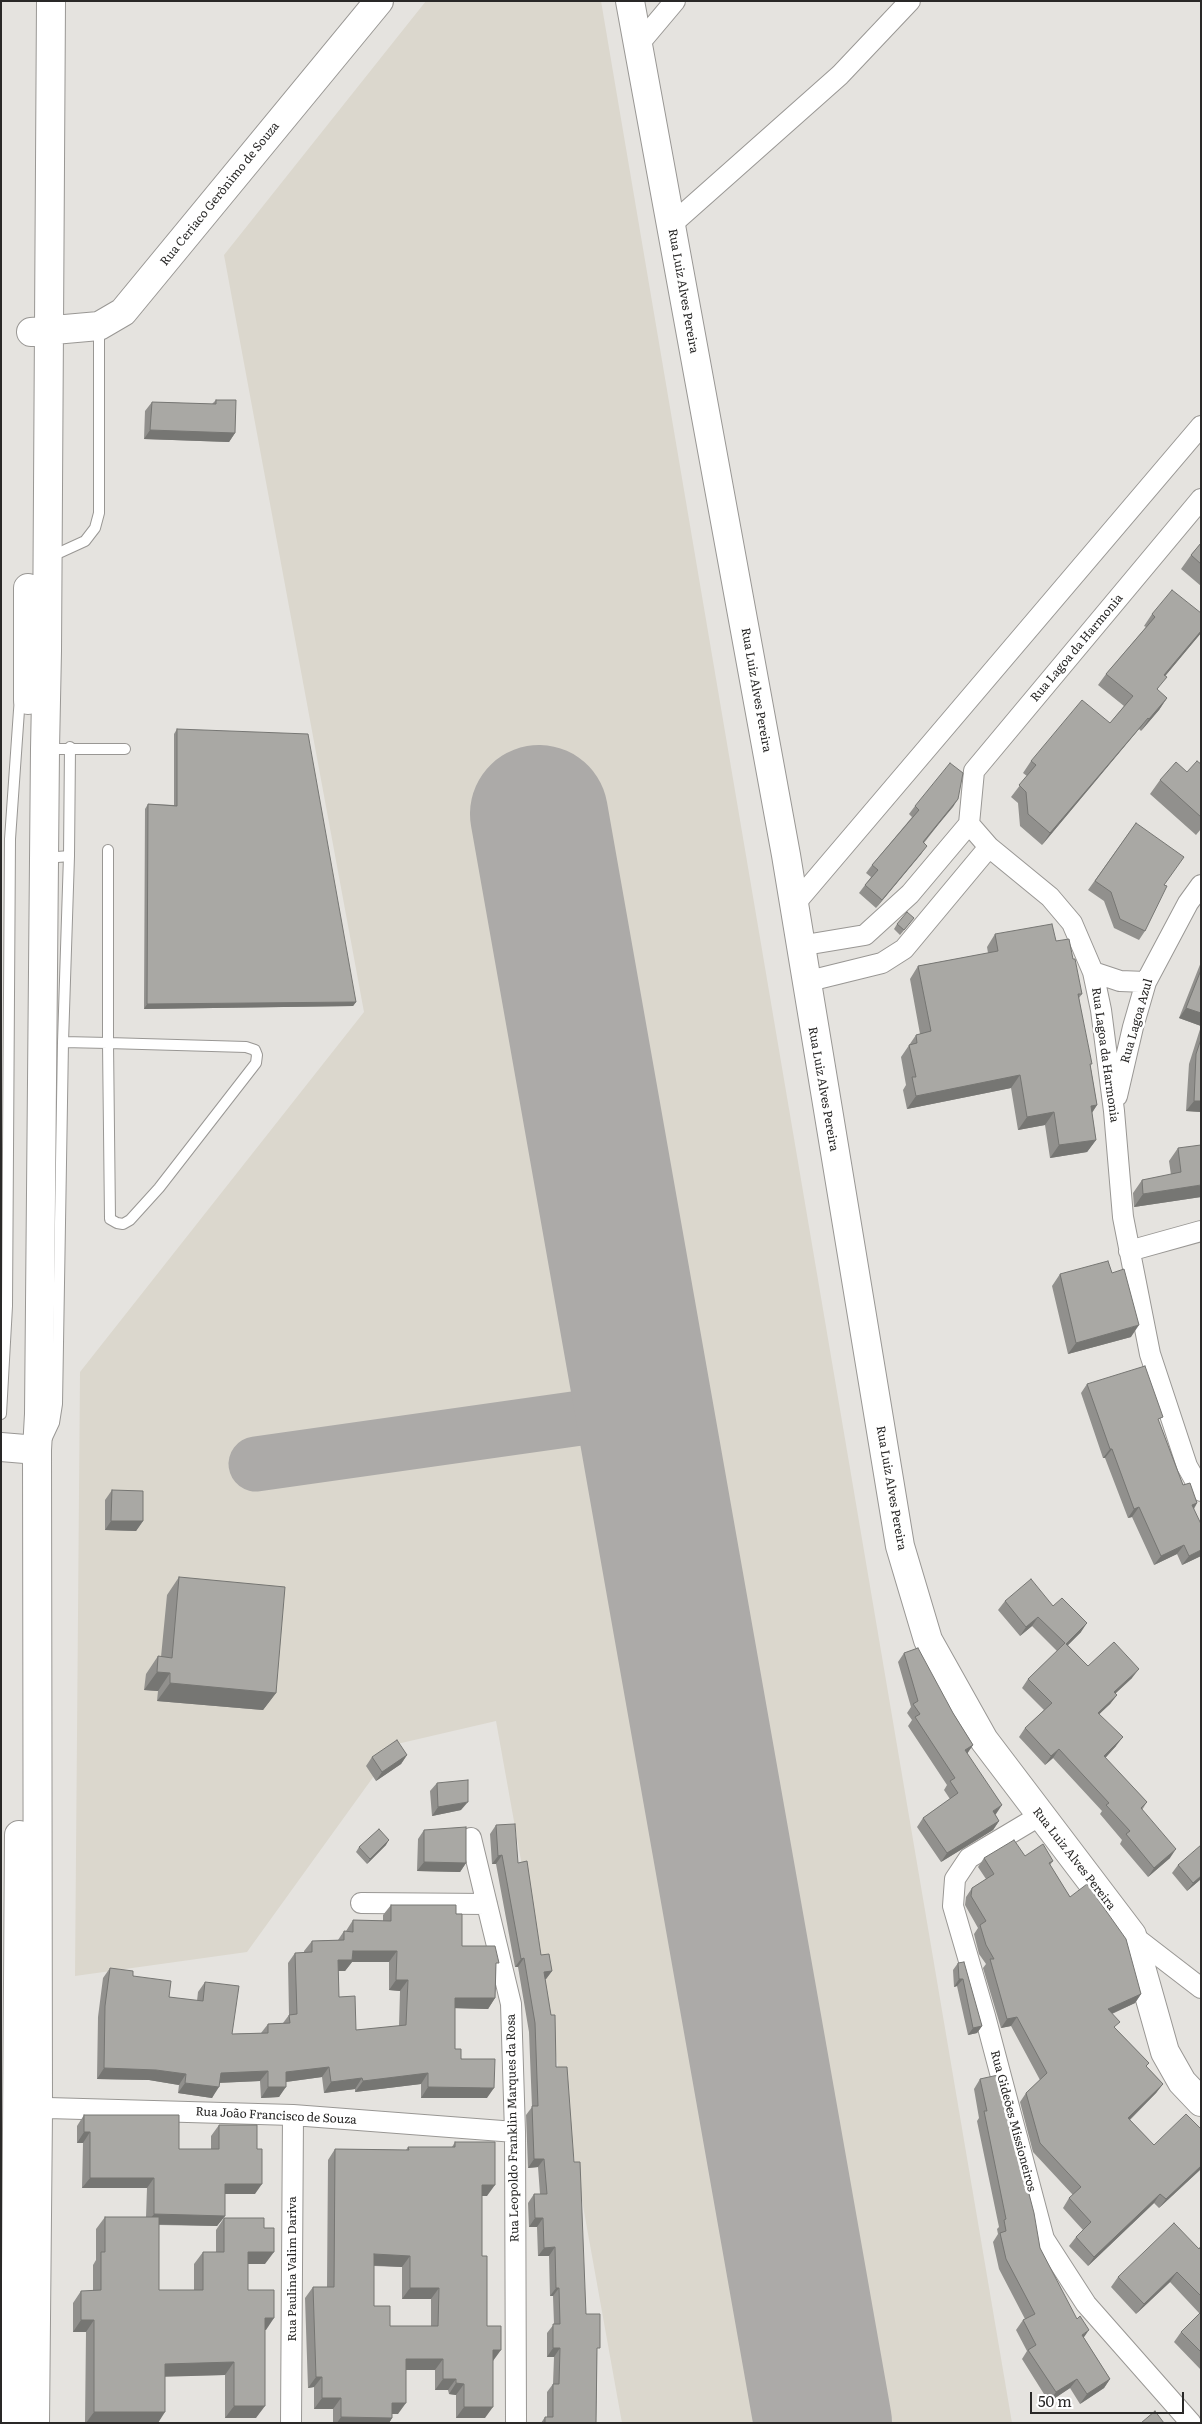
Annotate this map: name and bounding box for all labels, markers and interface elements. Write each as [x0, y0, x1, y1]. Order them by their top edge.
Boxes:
street label: Rua Ceriaco Gerônimo de Souza [157, 119, 283, 269]
street label: Rua Luiz Alves Pereira [665, 228, 701, 354]
street label: Rua Lagoa da Harmonia [1028, 591, 1126, 705]
street label: Rua Luiz Alves Pereira [738, 627, 774, 753]
street label: Rua Lagoa Azul [1118, 977, 1156, 1065]
street label: Rua Lagoa da Harmonia [1088, 987, 1122, 1123]
street label: Rua Luiz Alves Pereira [805, 1026, 841, 1152]
street label: Rua Luiz Alves Pereira [873, 1425, 909, 1551]
street label: Rua Luiz Alves Pereira [1029, 1805, 1119, 1913]
street label: Rua Leopoldo Franklin Marques da Rosa [504, 2014, 522, 2242]
street label: Rua Gideões Missioneiros [987, 2049, 1039, 2193]
street label: Rua João Francisco de Souza [195, 2105, 357, 2127]
street label: Rua Paulina Valim Dariva [285, 2196, 299, 2342]
scale bar [1032, 2382, 1186, 2414]
text: 50 m [1038, 2389, 1072, 2412]

